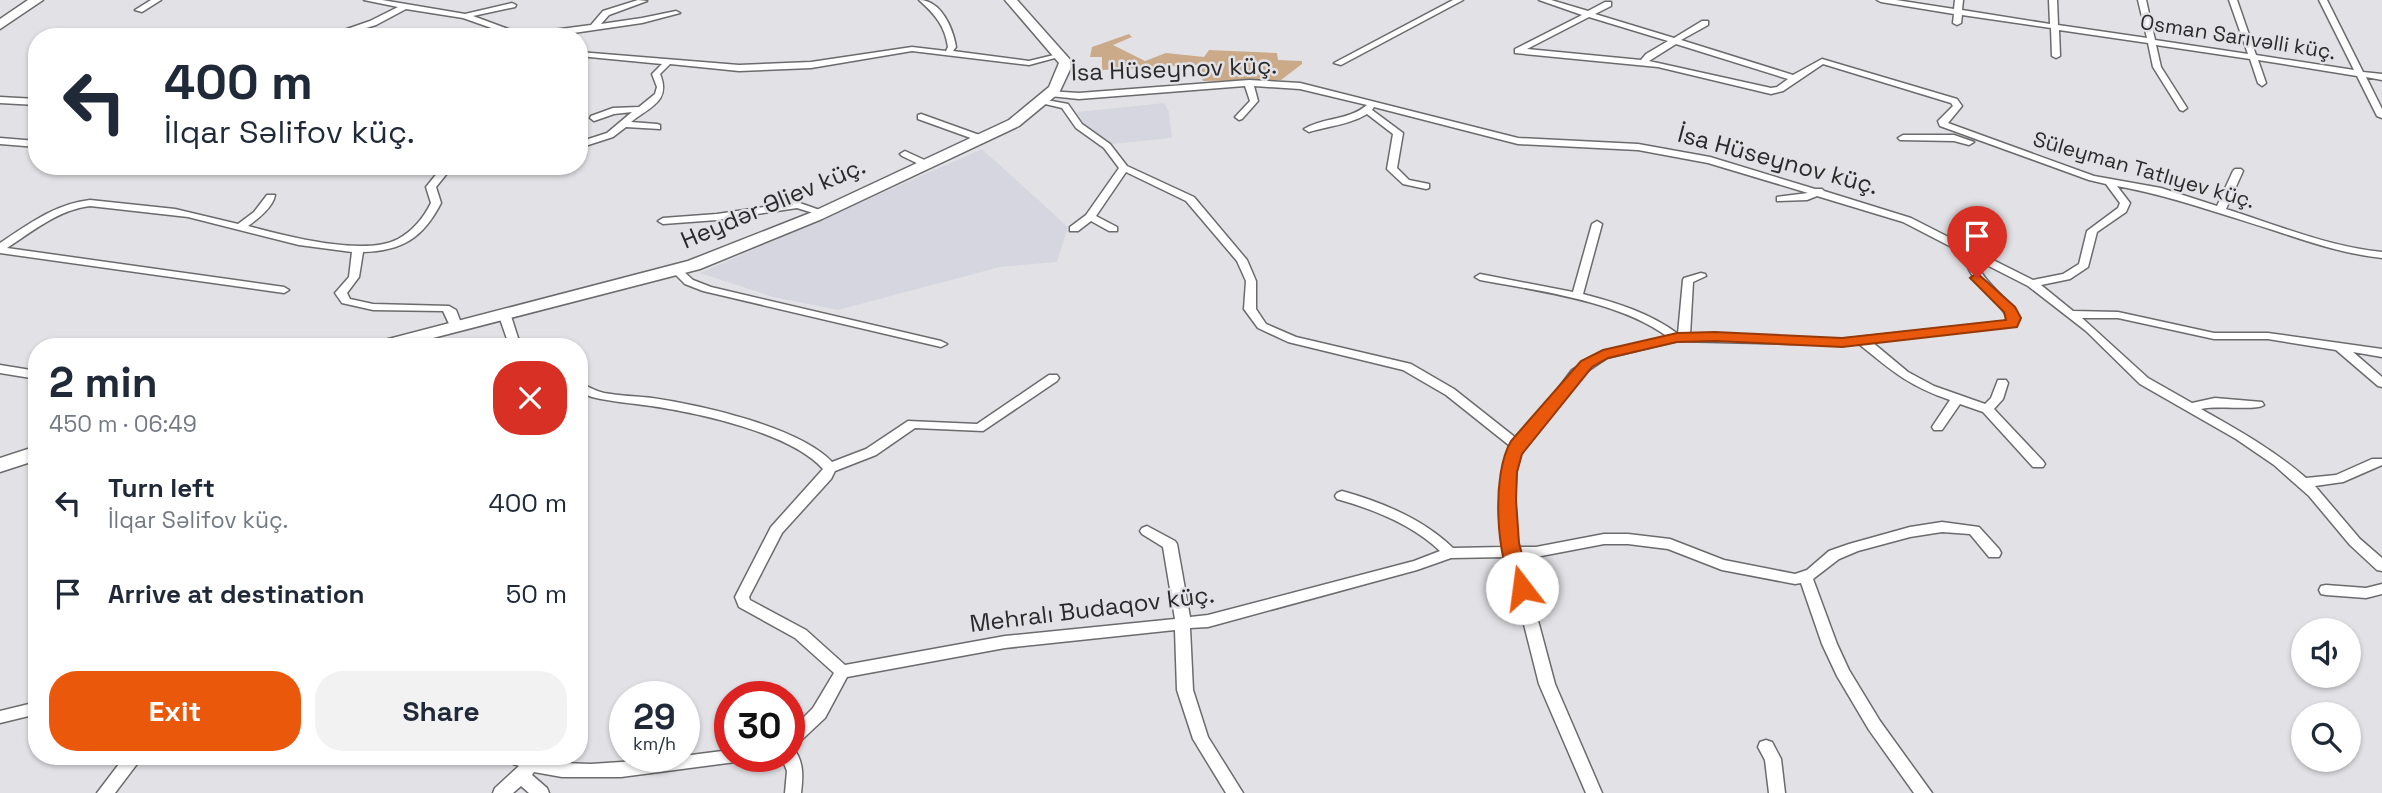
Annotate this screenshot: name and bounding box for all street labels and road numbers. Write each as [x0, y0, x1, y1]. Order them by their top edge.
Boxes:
street label: Osman Sarıvəlli küç. [2138, 8, 2338, 65]
street label: İsa Hüseynov küç. [1070, 49, 1278, 88]
street label: İsa Hüseynov küç. [1674, 118, 1882, 201]
street label: Süleyman Tatlıyev küç. [2030, 125, 2258, 214]
street label: Heydər Əliev küç. [676, 150, 870, 255]
street label: Mehralı Budaqov küç. [968, 578, 1216, 639]

